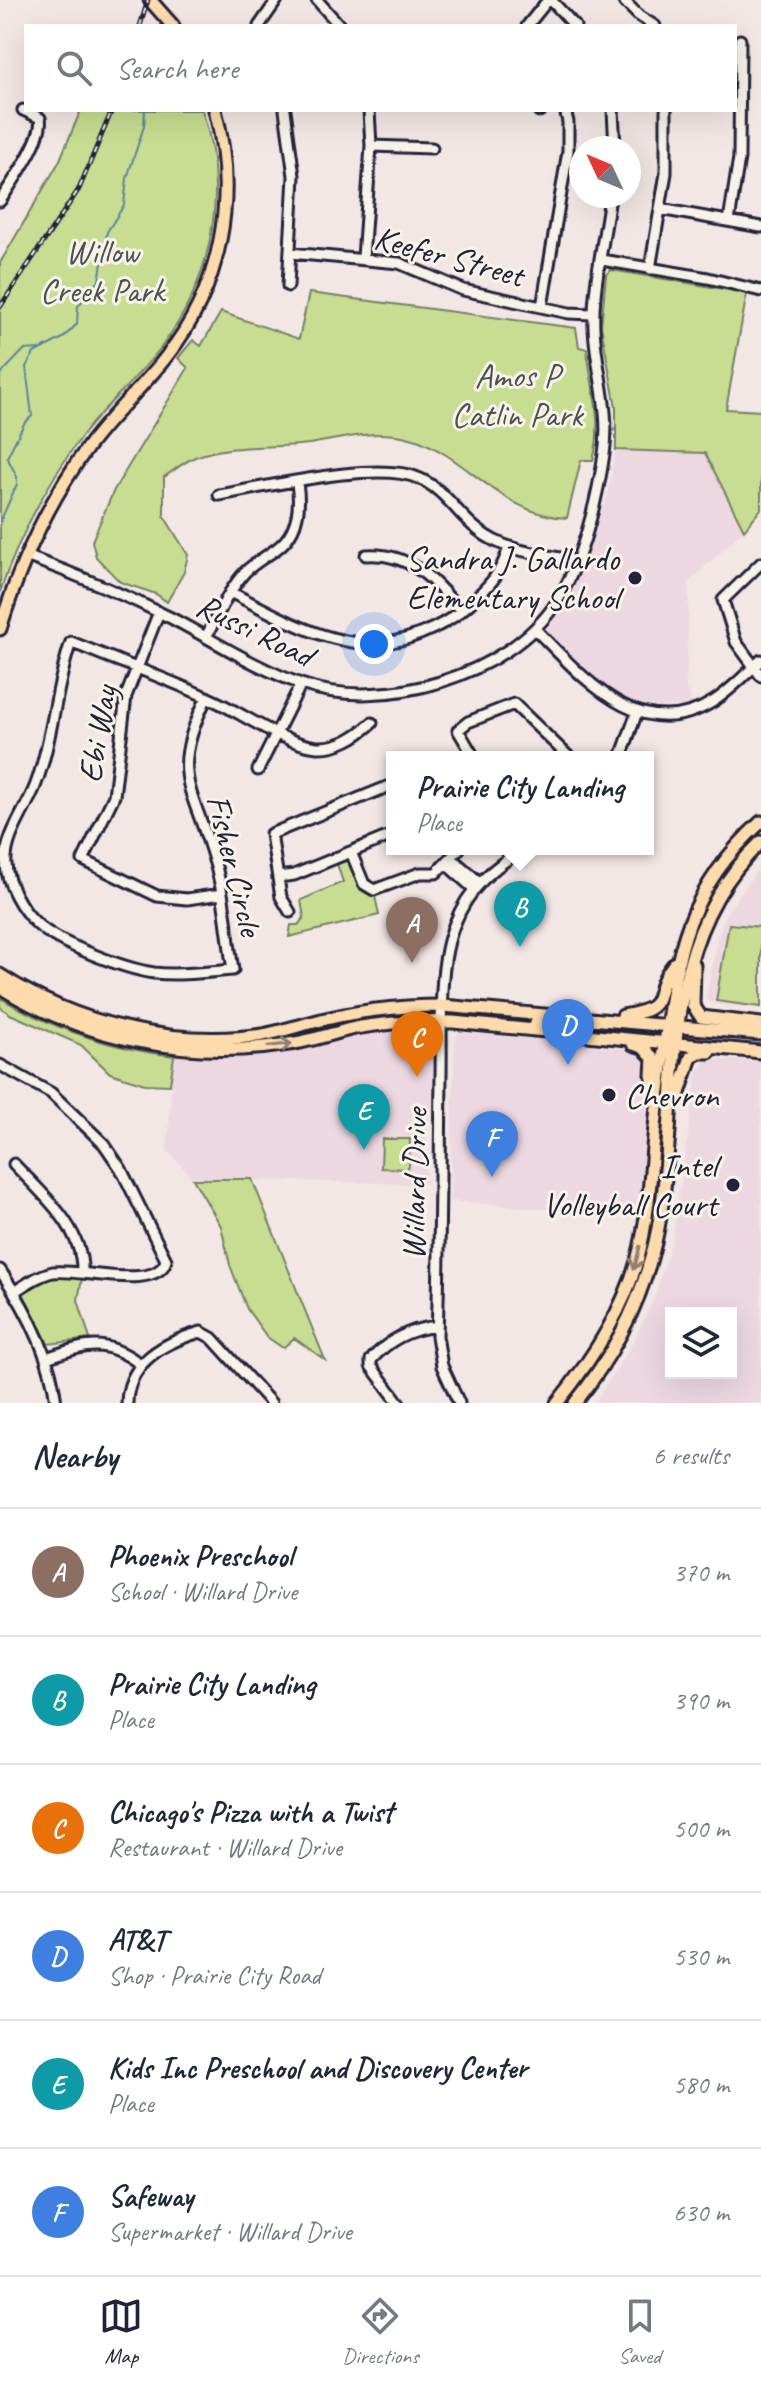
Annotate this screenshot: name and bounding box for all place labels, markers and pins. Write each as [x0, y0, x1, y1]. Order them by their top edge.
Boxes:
place label: Sandra J. Gallardo Elementary School [406, 537, 625, 619]
marker: Sandra J. Gallardo Elementary School [626, 569, 644, 587]
pin: B [494, 881, 546, 947]
pin: A [386, 897, 438, 963]
pin: D [542, 999, 594, 1065]
pin: C [391, 1011, 443, 1077]
place label: Chevron [625, 1074, 720, 1117]
pin: E [338, 1084, 390, 1150]
marker: Chevron [600, 1086, 618, 1104]
pin: F [466, 1111, 518, 1177]
place label: Intel Volleyball Court [543, 1144, 723, 1226]
marker: Intel Volleyball Court [724, 1176, 742, 1194]

